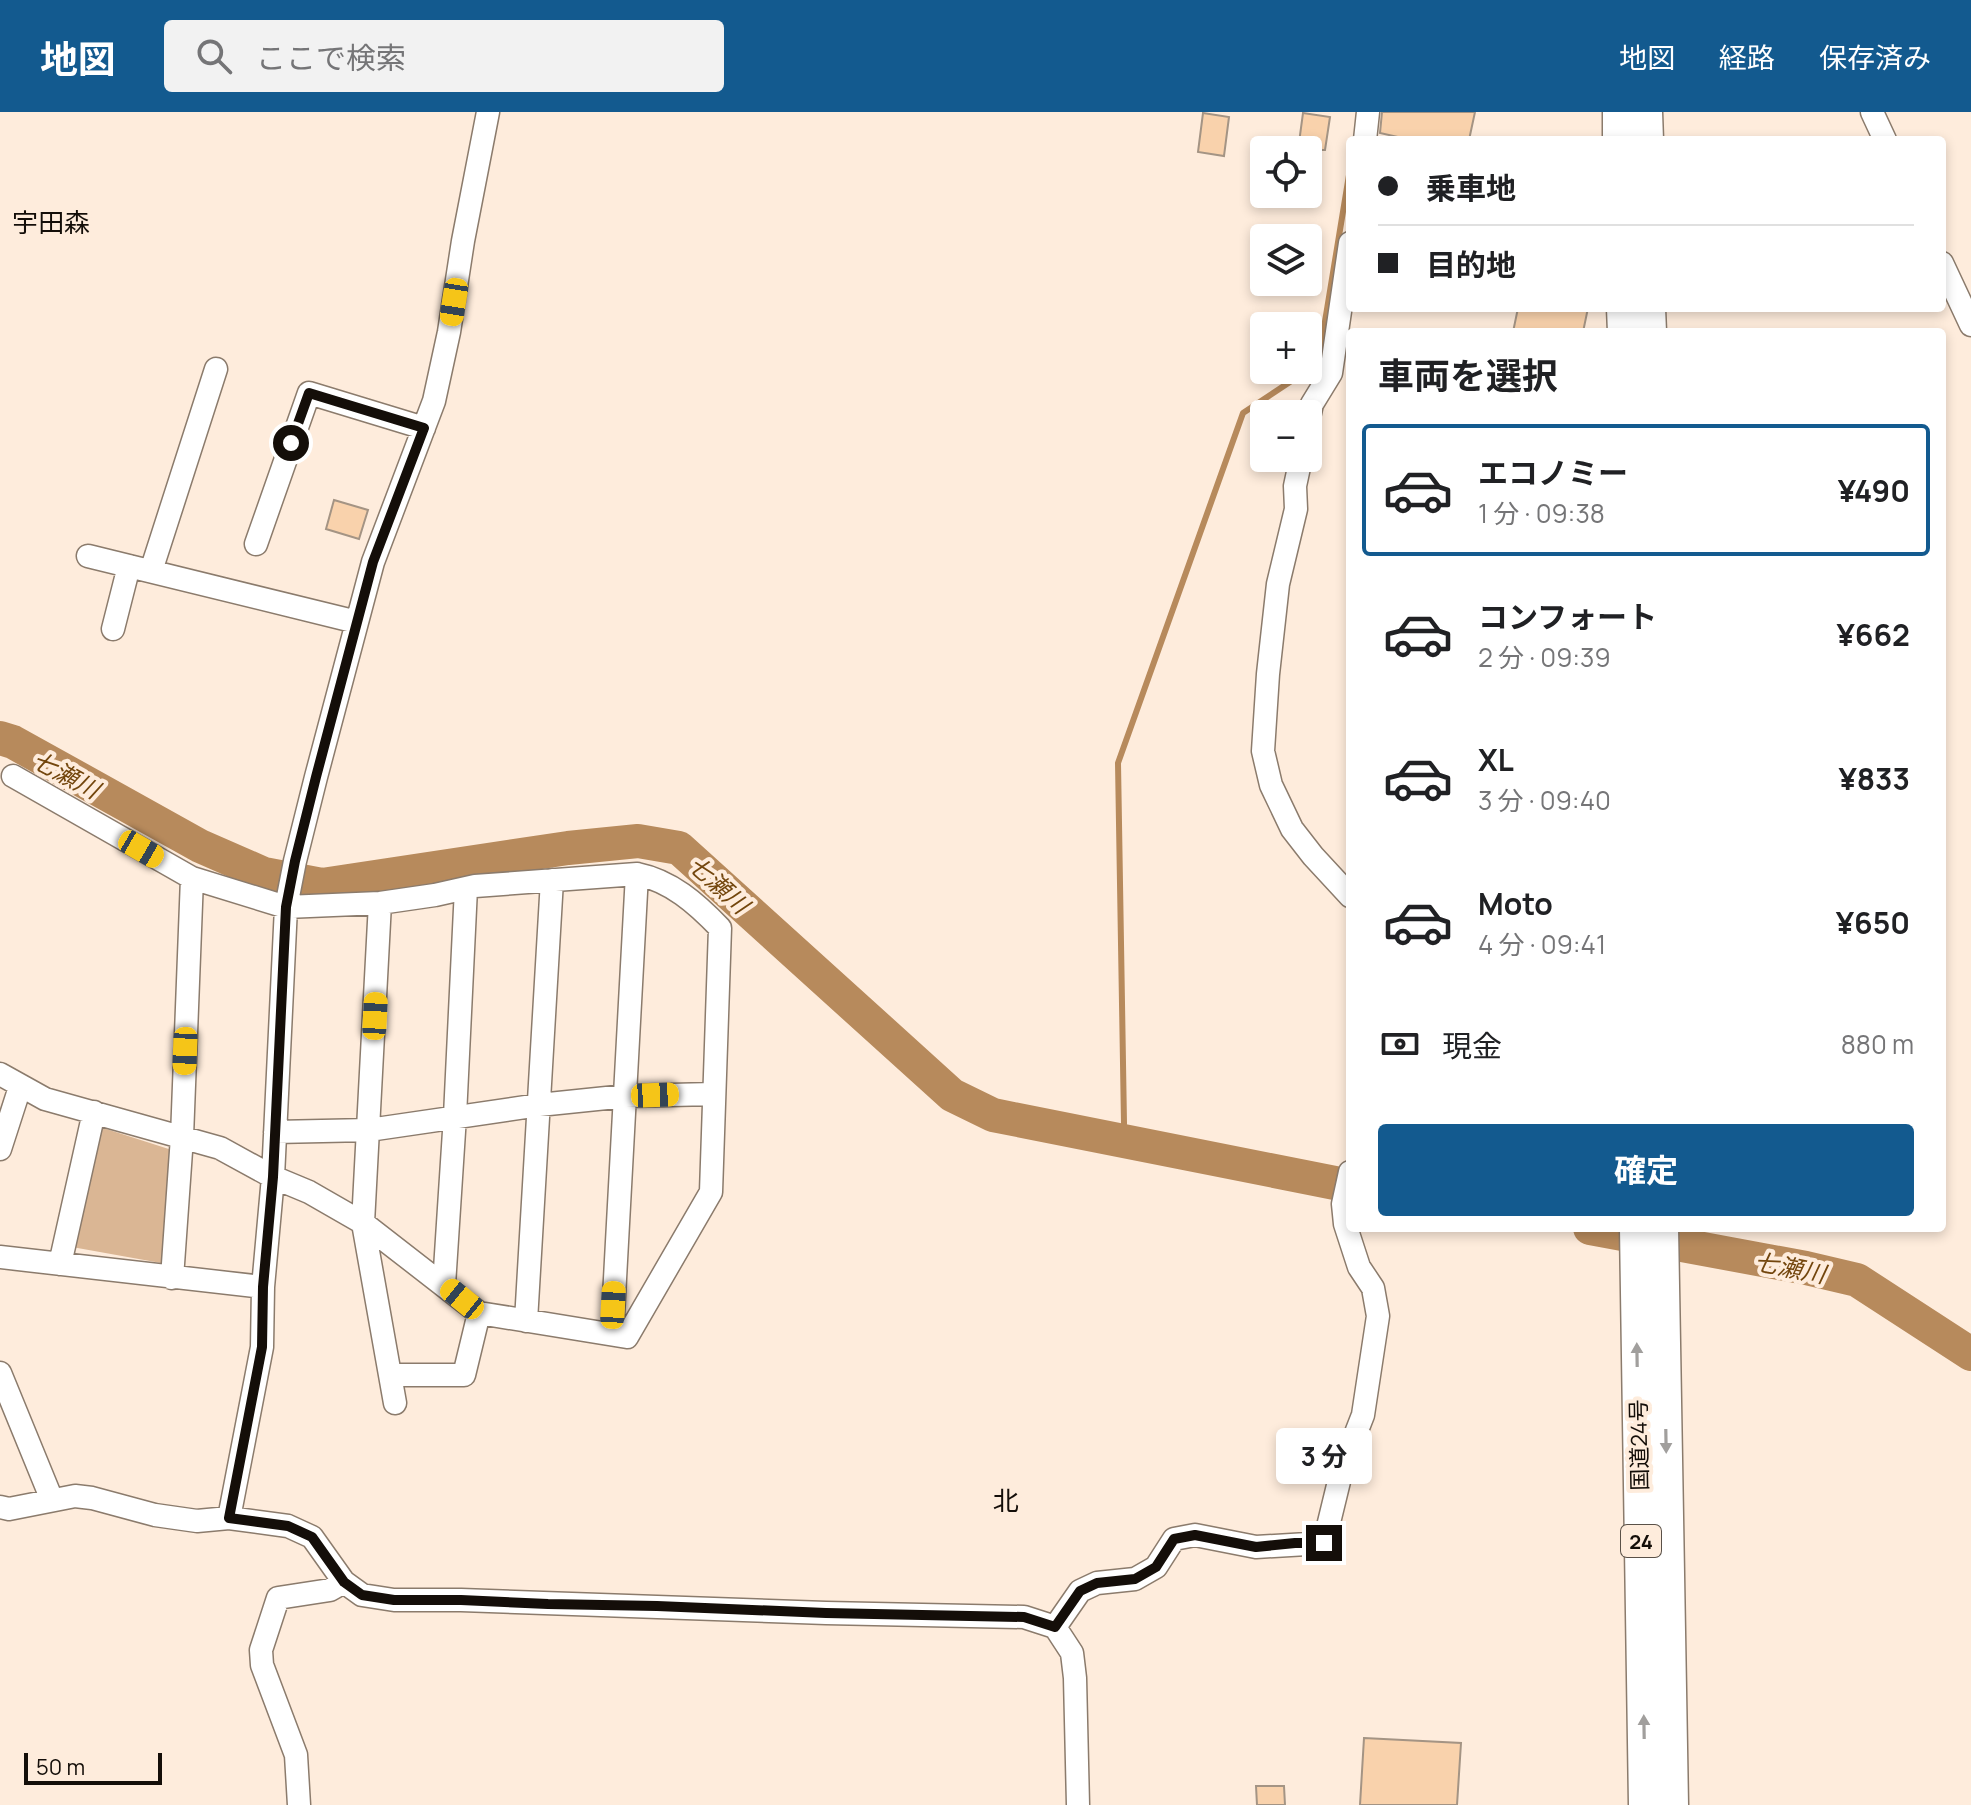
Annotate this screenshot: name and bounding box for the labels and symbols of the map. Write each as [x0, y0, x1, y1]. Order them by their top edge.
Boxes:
district label: 宇田森 [12, 204, 90, 240]
car [438, 276, 470, 328]
route start [273, 425, 309, 461]
water label: 七瀬川 [26, 743, 108, 807]
car [114, 827, 168, 871]
water label: 七瀬川 [681, 848, 759, 922]
car [362, 991, 388, 1041]
car [172, 1027, 198, 1075]
car [631, 1082, 679, 1108]
water label: 七瀬川 [1752, 1244, 1831, 1291]
car [436, 1275, 488, 1323]
car [600, 1280, 626, 1330]
one-way arrow [1631, 1342, 1644, 1367]
street label: 国道24号 [1623, 1399, 1655, 1491]
callout: 3 分 [1276, 1427, 1372, 1483]
one-way arrow [1660, 1429, 1672, 1454]
district label: 北 [993, 1482, 1019, 1518]
route end [1306, 1525, 1342, 1561]
road number: 24 [1621, 1525, 1661, 1557]
one-way arrow [1638, 1714, 1650, 1739]
scale bar [24, 1749, 162, 1785]

